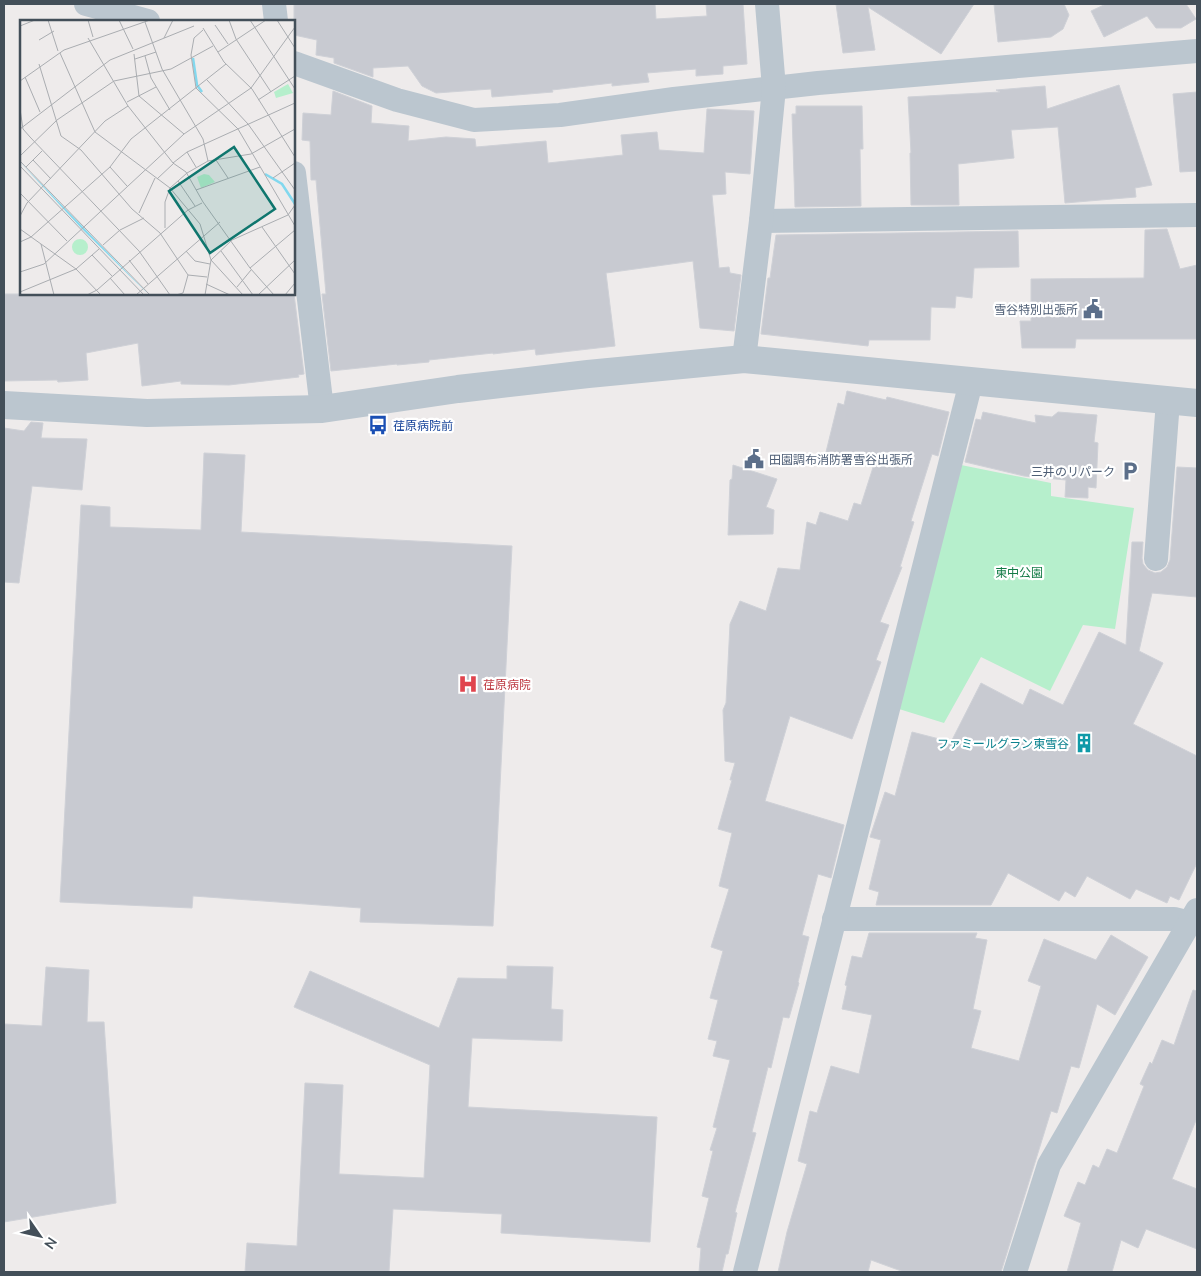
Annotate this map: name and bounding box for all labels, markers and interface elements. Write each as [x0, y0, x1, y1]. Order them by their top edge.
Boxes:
inset map [20, 20, 295, 295]
public building icon: 雪谷特別出張所 [1082, 298, 1104, 320]
place label: 雪谷特別出張所 [994, 302, 1078, 317]
bus stop icon: 荏原病院前 [367, 414, 389, 436]
place label: 荏原病院前 [393, 418, 453, 433]
public building icon: 田園調布消防署雪谷出張所 [743, 448, 765, 470]
place label: 田園調布消防署雪谷出張所 [769, 452, 913, 467]
parking icon: 三井のリパーク [1119, 460, 1141, 482]
place label: 三井のリパーク [1031, 464, 1115, 479]
park label: 東中公園 [995, 565, 1043, 580]
hospital icon: 荏原病院 [457, 673, 479, 695]
place label: 荏原病院 [483, 677, 531, 692]
building icon: ファミールグラン東雪谷 [1073, 732, 1095, 754]
place label: ファミールグラン東雪谷 [937, 736, 1069, 751]
north arrow [15, 1211, 65, 1261]
text: N [40, 1234, 61, 1253]

